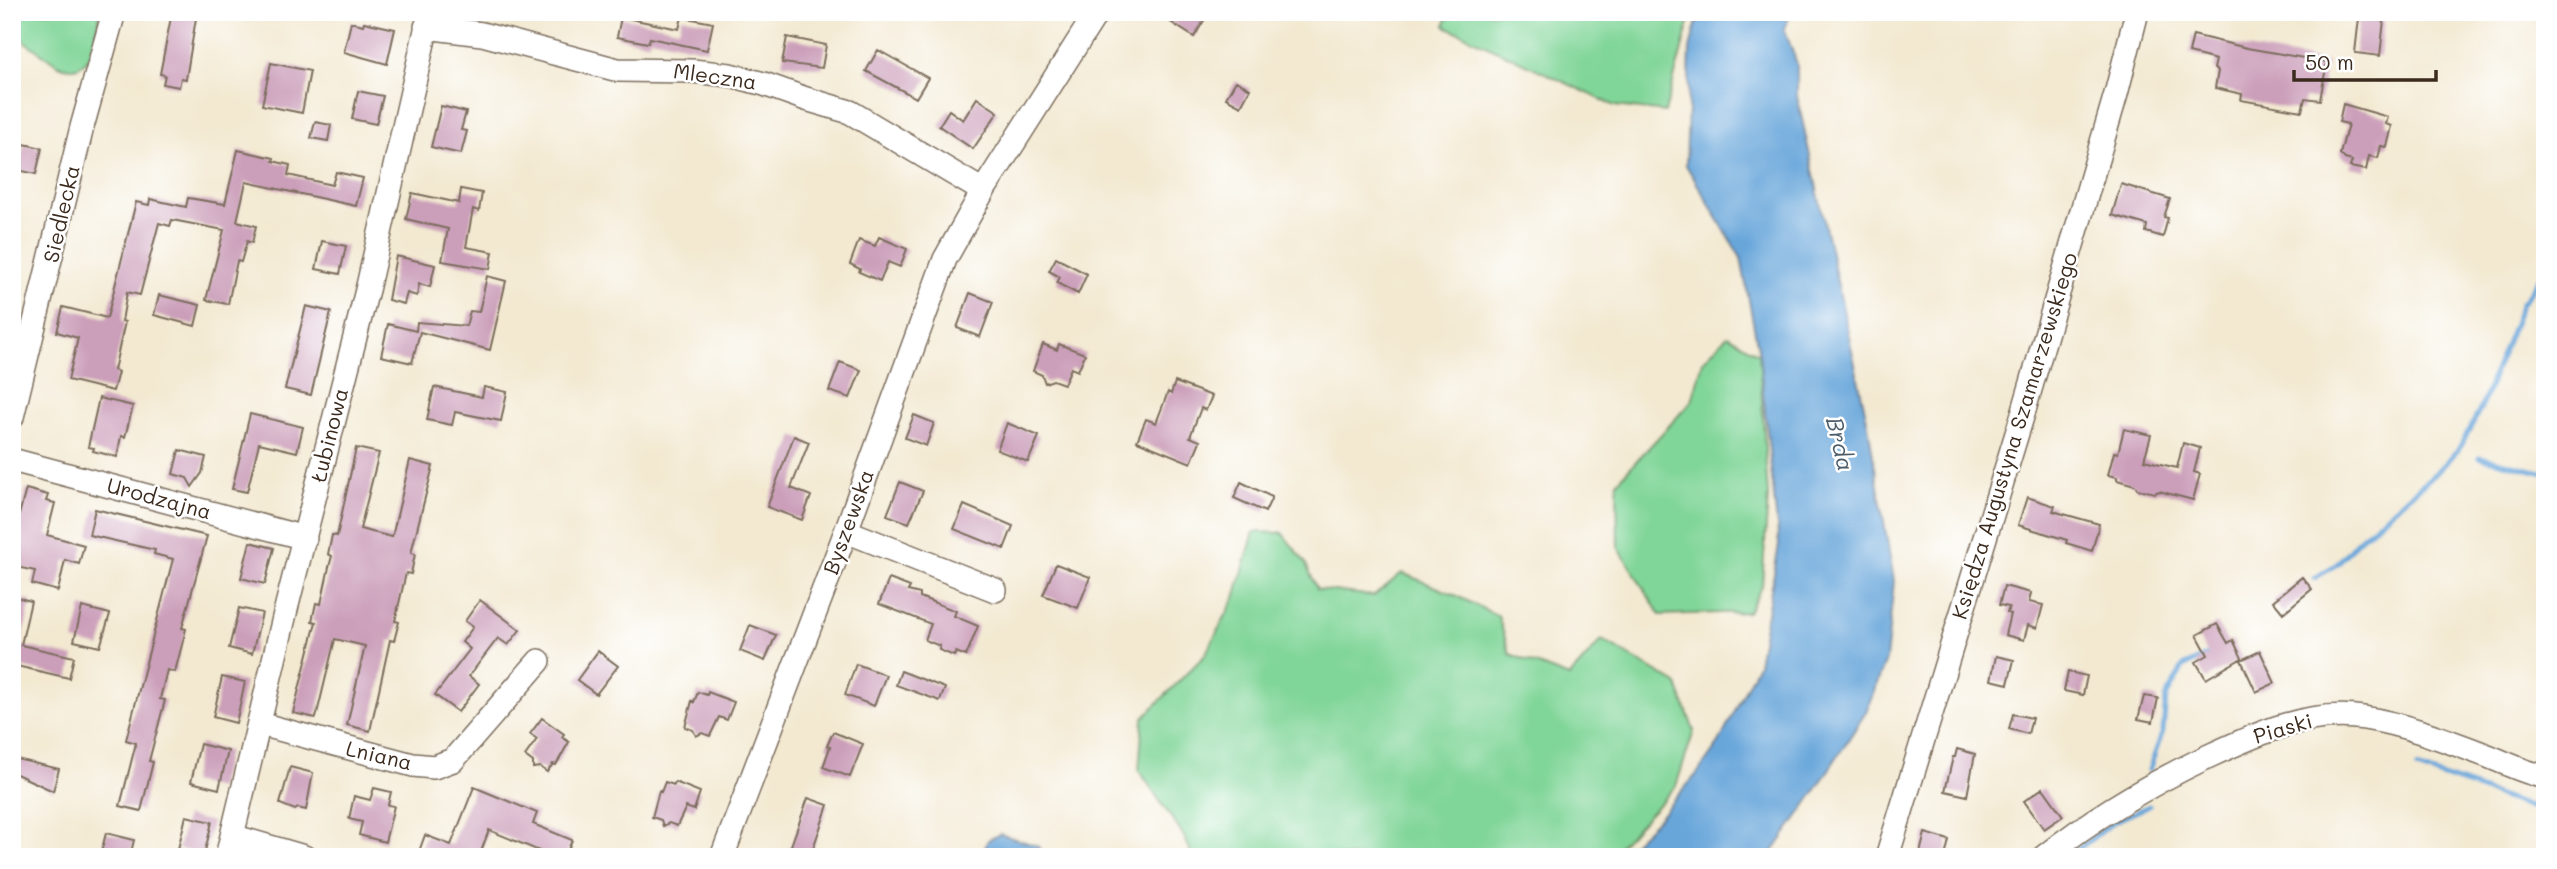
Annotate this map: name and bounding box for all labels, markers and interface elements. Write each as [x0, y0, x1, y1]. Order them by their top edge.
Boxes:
scale bar [2294, 38, 2436, 82]
text: 50 m [2305, 48, 2354, 75]
street label: Mleczna [672, 56, 759, 95]
street label: Siedlecka [36, 162, 85, 265]
street label: Księdza Augustyna Szamarzewskiego [1945, 249, 2082, 622]
street label: Łubinowa [304, 385, 353, 484]
water label: Brda [1820, 414, 1862, 474]
street label: Byszewska [816, 465, 879, 578]
street label: Urodzajna [104, 471, 214, 524]
street label: Piaski [2250, 706, 2315, 749]
street label: Lniana [344, 734, 415, 775]

